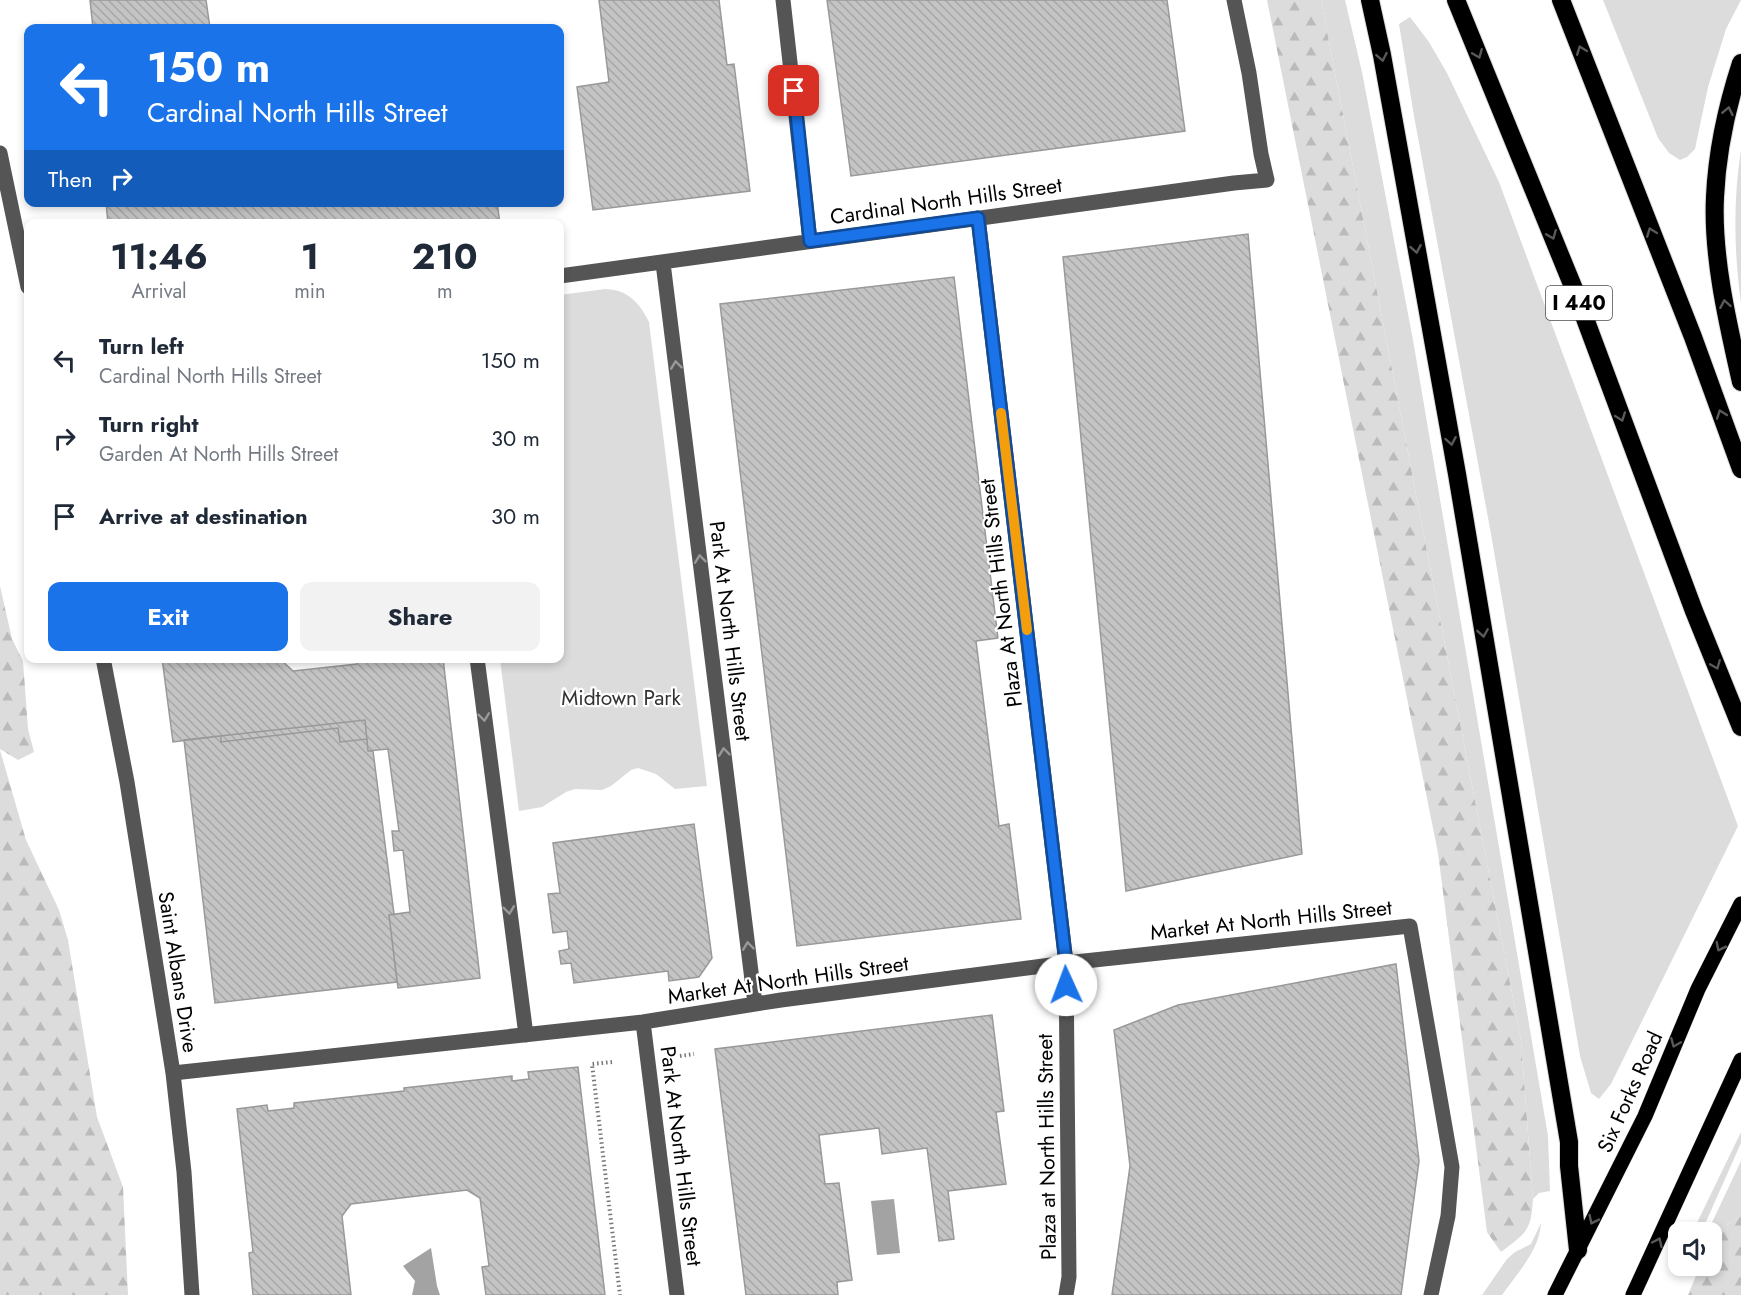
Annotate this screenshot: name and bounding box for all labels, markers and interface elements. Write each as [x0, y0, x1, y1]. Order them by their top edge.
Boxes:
text: 150 m [147, 37, 270, 98]
one-way arrow [1575, 46, 1588, 56]
icon: left [48, 48, 126, 126]
one-way arrow [1471, 48, 1483, 59]
one-way arrow [1375, 52, 1388, 62]
pin [768, 65, 819, 116]
icon: arrive [777, 74, 810, 107]
text: Cardinal North Hills Street [147, 93, 447, 132]
one-way arrow [1721, 106, 1734, 116]
icon: right [105, 162, 138, 195]
text: Then [48, 163, 93, 195]
street label: Cardinal North Hills Street [828, 170, 1064, 232]
one-way arrow [1545, 228, 1557, 239]
one-way arrow [1646, 228, 1658, 239]
text: 11:46 [110, 230, 208, 282]
text: 1 [301, 230, 319, 282]
text: 210 [412, 230, 478, 282]
one-way arrow [1410, 244, 1422, 254]
text: Arrival [132, 277, 187, 306]
text: min [294, 277, 325, 306]
text: m [437, 277, 453, 306]
road number: I 440 [1546, 286, 1612, 320]
one-way arrow [1719, 300, 1732, 310]
text: Turn left [99, 330, 184, 362]
icon: left [48, 344, 81, 377]
text: 150 m [481, 344, 540, 376]
one-way arrow [670, 361, 682, 370]
text: Cardinal North Hills Street [99, 362, 322, 391]
text: Turn right [99, 408, 199, 440]
one-way arrow [1716, 409, 1729, 420]
one-way arrow [1614, 411, 1627, 422]
icon: right [48, 422, 81, 455]
text: 30 m [491, 422, 540, 454]
one-way arrow [1444, 436, 1457, 446]
text: Garden At North Hills Street [99, 440, 338, 469]
street label: Plaza At North Hills Street [972, 477, 1030, 709]
icon: arrive [48, 500, 81, 533]
text: Arrive at destination [99, 500, 308, 532]
text: 30 m [491, 500, 540, 532]
street label: Park At North Hills Street [702, 519, 758, 743]
one-way arrow [694, 554, 706, 563]
button: Exit [48, 582, 288, 651]
button: Share [300, 582, 540, 651]
one-way arrow [1477, 629, 1489, 638]
one-way arrow [1709, 658, 1721, 669]
park label: Midtown Park [561, 683, 682, 713]
one-way arrow [478, 712, 490, 721]
one-way arrow [718, 748, 730, 757]
street label: Saint Albans Drive [150, 889, 206, 1055]
street label: Market At North Hills Street [1149, 892, 1393, 948]
one-way arrow [503, 905, 515, 914]
one-way arrow [1715, 940, 1727, 951]
one-way arrow [742, 941, 754, 950]
street label: Market At North Hills Street [666, 948, 910, 1012]
position arrow [1034, 953, 1098, 1017]
street label: Six Forks Road [1590, 1027, 1670, 1157]
street label: Plaza at North Hills Street [1030, 1034, 1064, 1260]
one-way arrow [1670, 1037, 1682, 1048]
street label: Park At North Hills Street [653, 1044, 709, 1268]
one-way arrow [1589, 1213, 1601, 1224]
map controls [1668, 1222, 1722, 1276]
button: sound [1668, 1222, 1722, 1276]
one-way arrow [1650, 1237, 1662, 1248]

